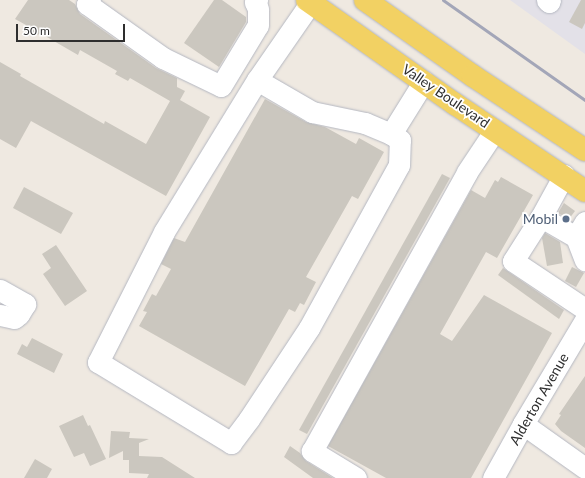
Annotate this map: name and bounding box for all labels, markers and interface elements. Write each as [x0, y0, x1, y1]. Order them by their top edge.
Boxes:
scale bar [18, 16, 127, 42]
text: 50 m [23, 23, 50, 38]
street label: Valley Boulevard [399, 61, 493, 131]
place label: Mobil [523, 211, 558, 227]
marker: Mobil [561, 214, 571, 224]
street label: Alderton Avenue [506, 350, 572, 448]

